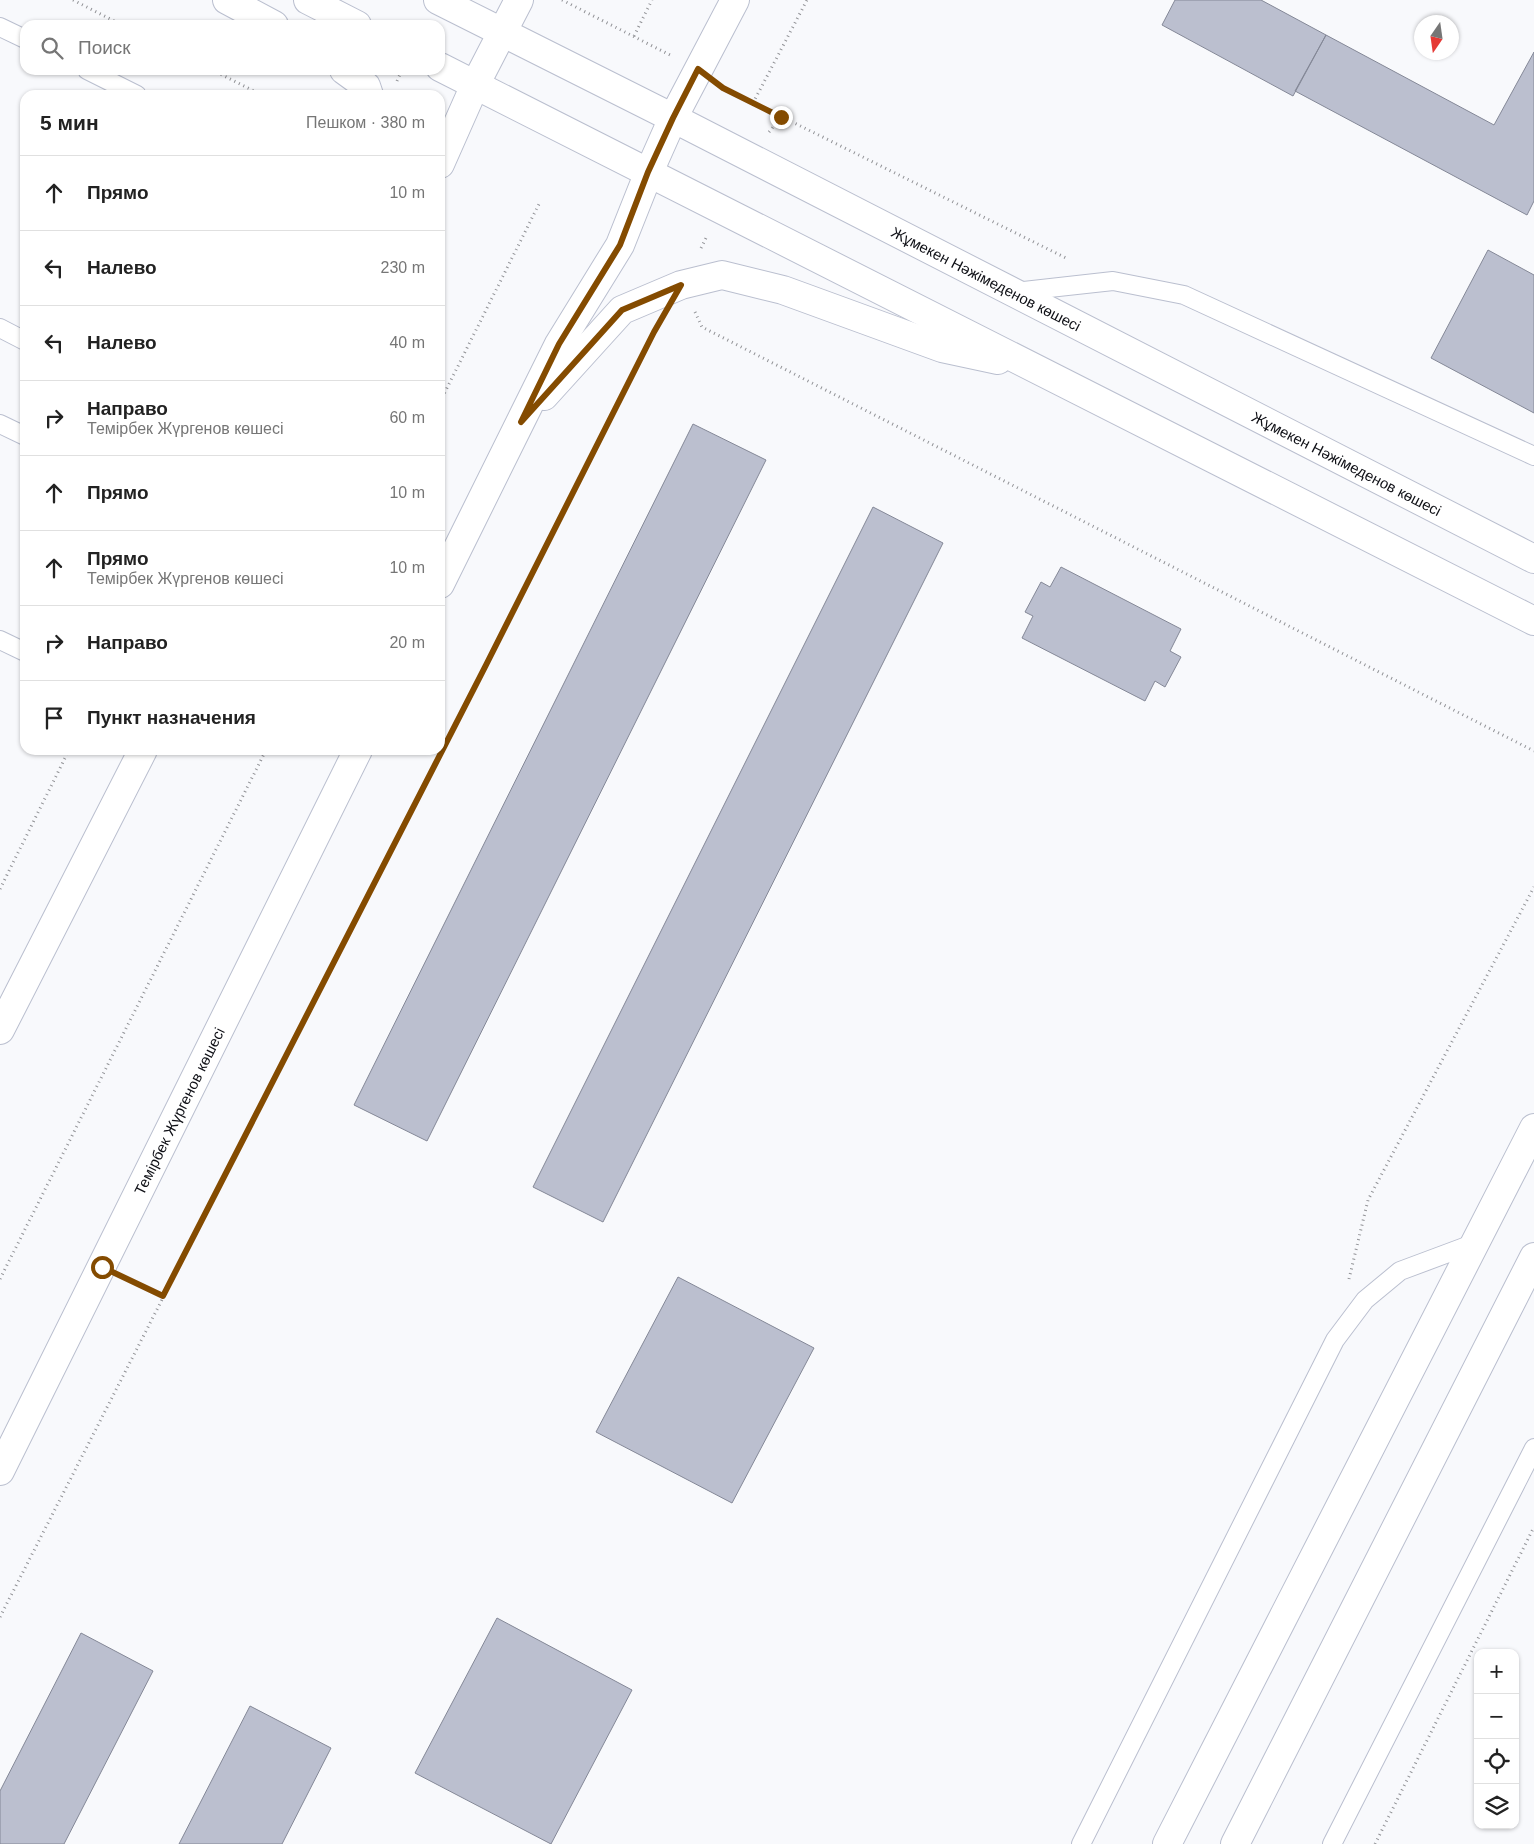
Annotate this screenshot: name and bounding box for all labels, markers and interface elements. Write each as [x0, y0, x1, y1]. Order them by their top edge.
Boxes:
north arrow [1414, 15, 1459, 60]
search box [20, 20, 445, 75]
icon: search [38, 34, 66, 62]
text: Поиск [78, 37, 131, 58]
route end [770, 106, 793, 129]
text: 5 мин [40, 111, 99, 134]
text: Пешком · 380 m [306, 114, 425, 131]
icon: ahead [40, 179, 68, 207]
text: Прямо [87, 182, 149, 203]
text: 10 m [389, 184, 425, 201]
street label: Жұмекен Нәжімеденов көшесі [889, 223, 1084, 334]
icon: left [40, 254, 68, 282]
text: Налево [87, 257, 157, 278]
text: 230 m [381, 259, 425, 276]
icon: left [40, 329, 68, 357]
text: Налево [87, 332, 157, 353]
text: 40 m [389, 334, 425, 351]
text: Направо [87, 398, 168, 419]
icon: right [40, 404, 68, 432]
street label: Жұмекен Нәжімеденов көшесі [1249, 408, 1444, 519]
text: 60 m [389, 409, 425, 426]
text: Темірбек Жүргенов көшесі [87, 420, 283, 437]
icon: ahead [40, 479, 68, 507]
text: Прямо [87, 482, 149, 503]
text: 10 m [389, 484, 425, 501]
text: Прямо [87, 548, 149, 569]
icon: ahead [40, 554, 68, 582]
text: 10 m [389, 559, 425, 576]
text: Темірбек Жүргенов көшесі [87, 570, 283, 587]
icon: right [40, 629, 68, 657]
text: Направо [87, 632, 168, 653]
text: 20 m [389, 634, 425, 651]
icon: arrive [40, 704, 68, 732]
text: Пункт назначения [87, 707, 256, 728]
street label: Темірбек Жүргенов көшесі [130, 1025, 227, 1197]
route start [91, 1256, 114, 1279]
map controls [1474, 1649, 1519, 1829]
button: + [1474, 1649, 1519, 1694]
button: − [1474, 1694, 1519, 1739]
button: locate [1474, 1739, 1519, 1784]
button: layers [1474, 1784, 1519, 1829]

